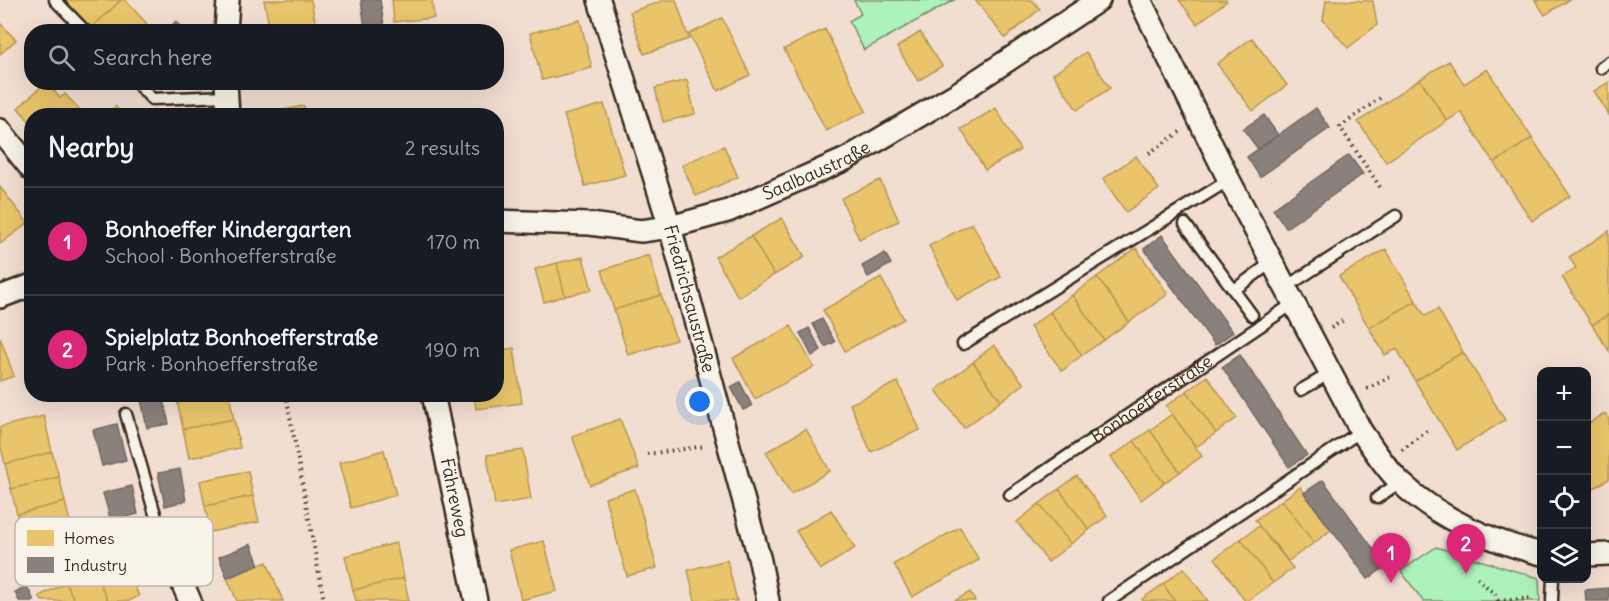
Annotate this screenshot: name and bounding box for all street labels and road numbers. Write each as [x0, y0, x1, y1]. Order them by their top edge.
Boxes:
street label: Saalbaustraße [759, 135, 874, 205]
street label: Friedrichsaustraße [659, 222, 721, 375]
street label: Bonhoefferstraße [1086, 349, 1217, 448]
street label: Fähreweg [436, 456, 474, 539]

